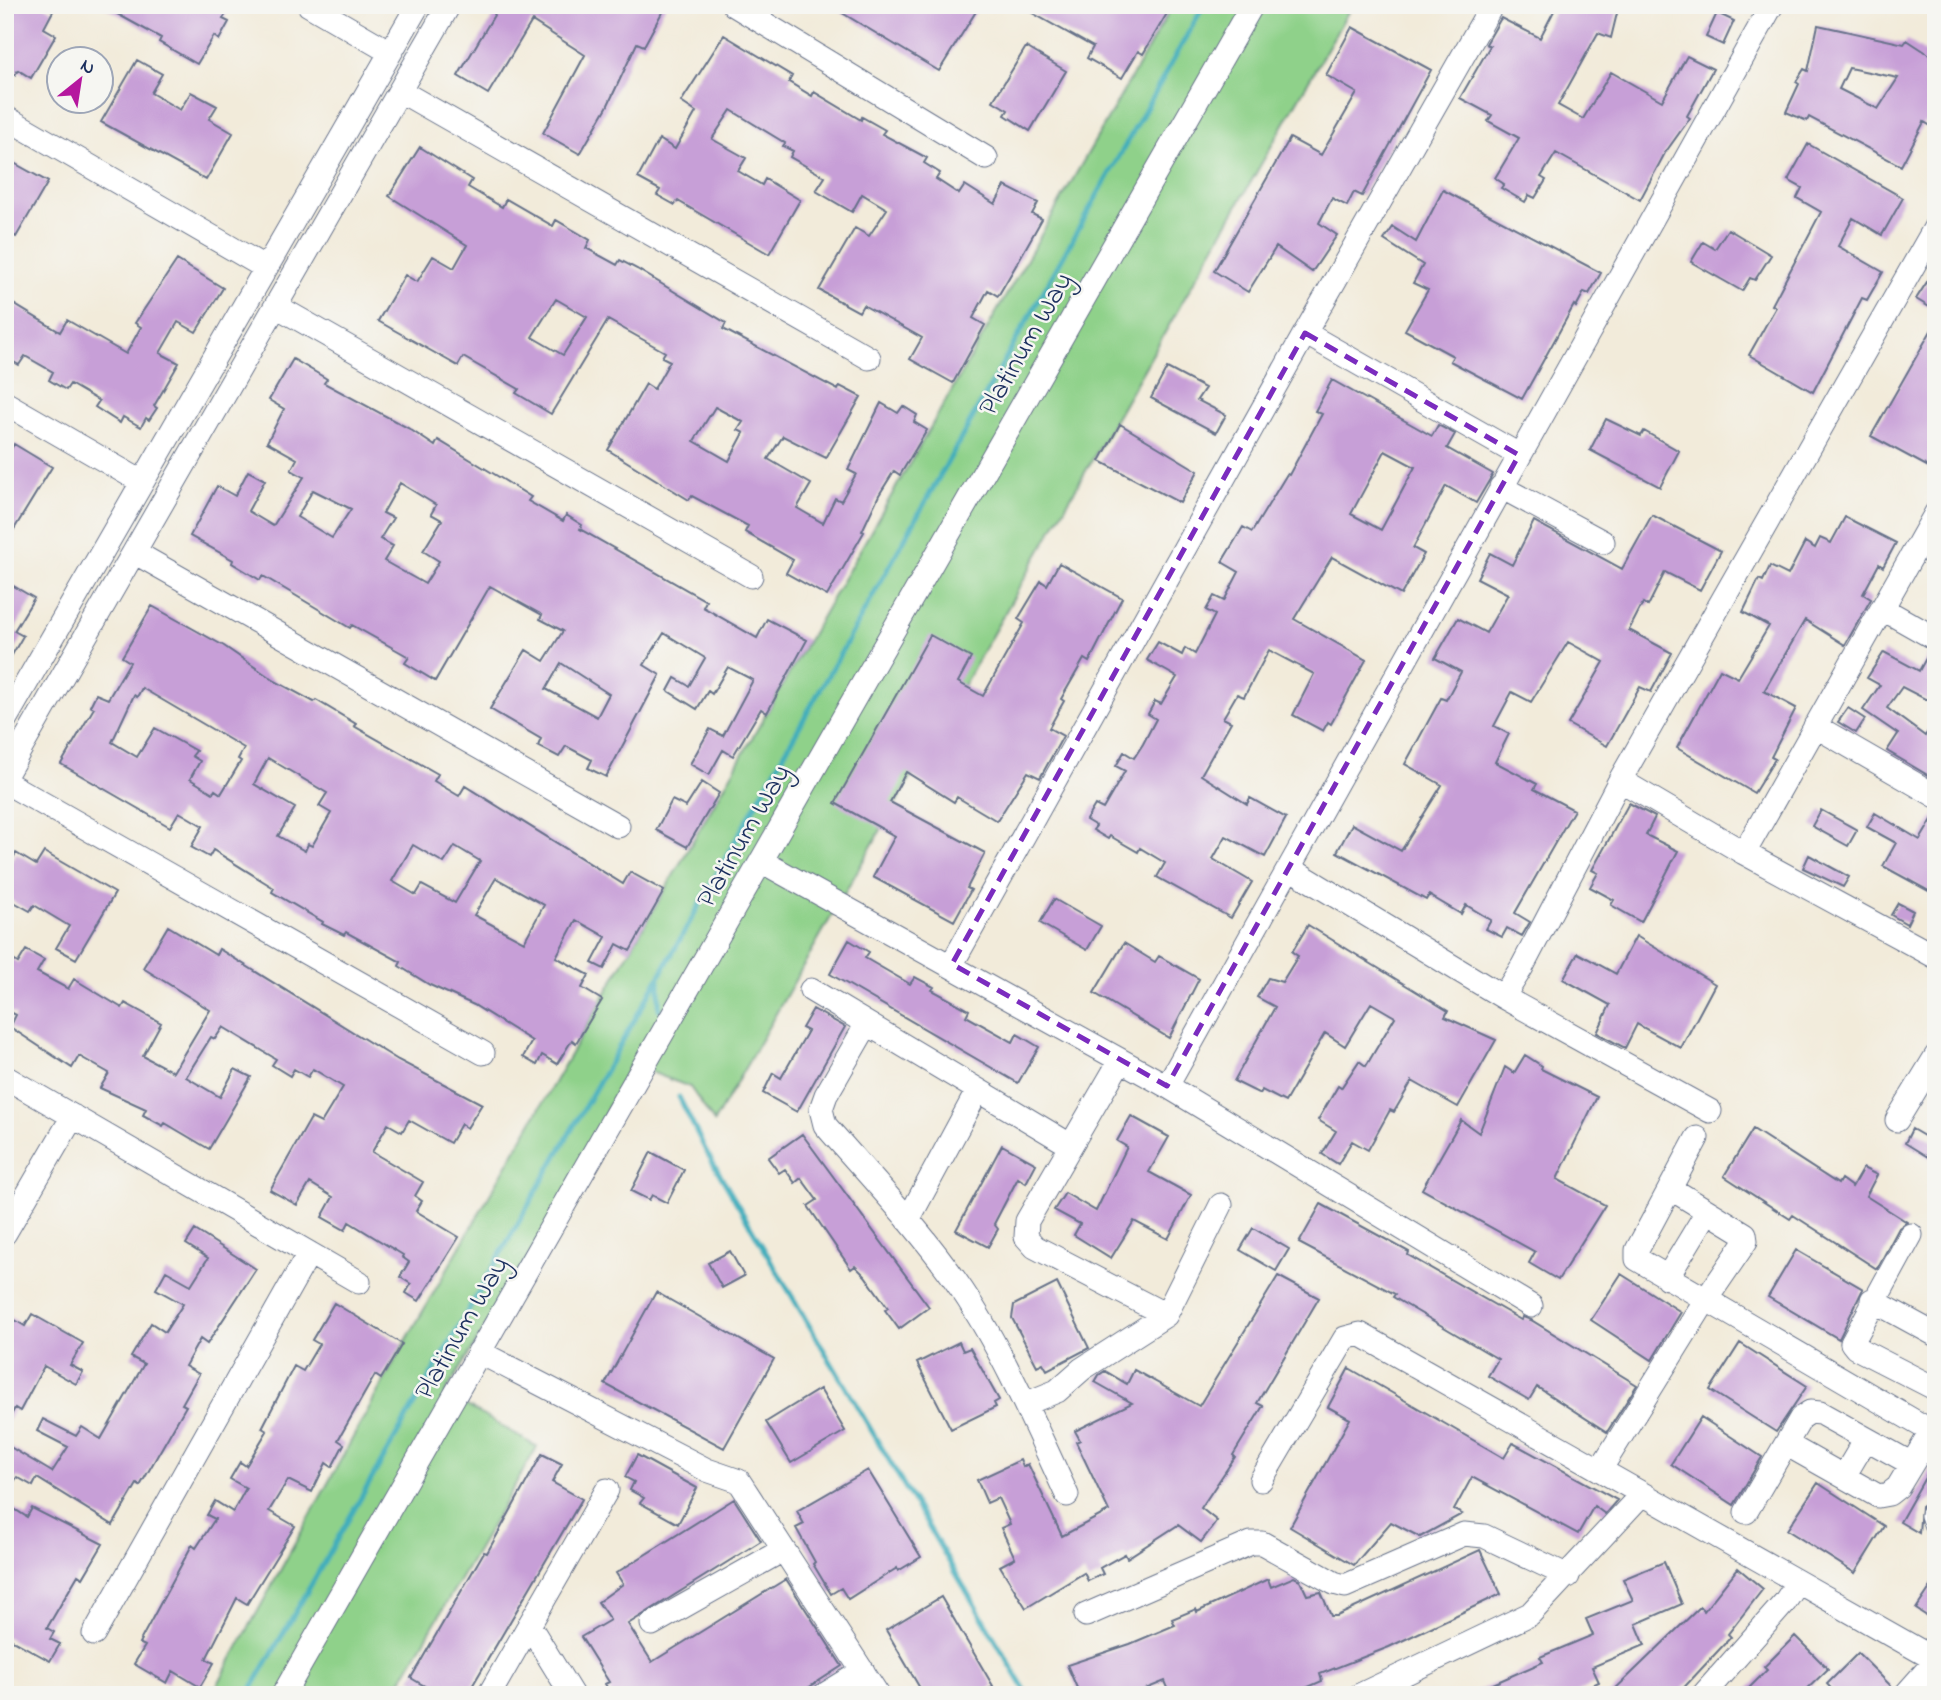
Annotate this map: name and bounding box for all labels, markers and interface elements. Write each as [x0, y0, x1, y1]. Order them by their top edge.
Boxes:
north arrow [46, 46, 116, 116]
text: N [75, 53, 100, 82]
street label: Platinum Way [969, 265, 1085, 424]
street label: Platinum Way [687, 757, 803, 916]
street label: Platinum Way [405, 1249, 521, 1408]

